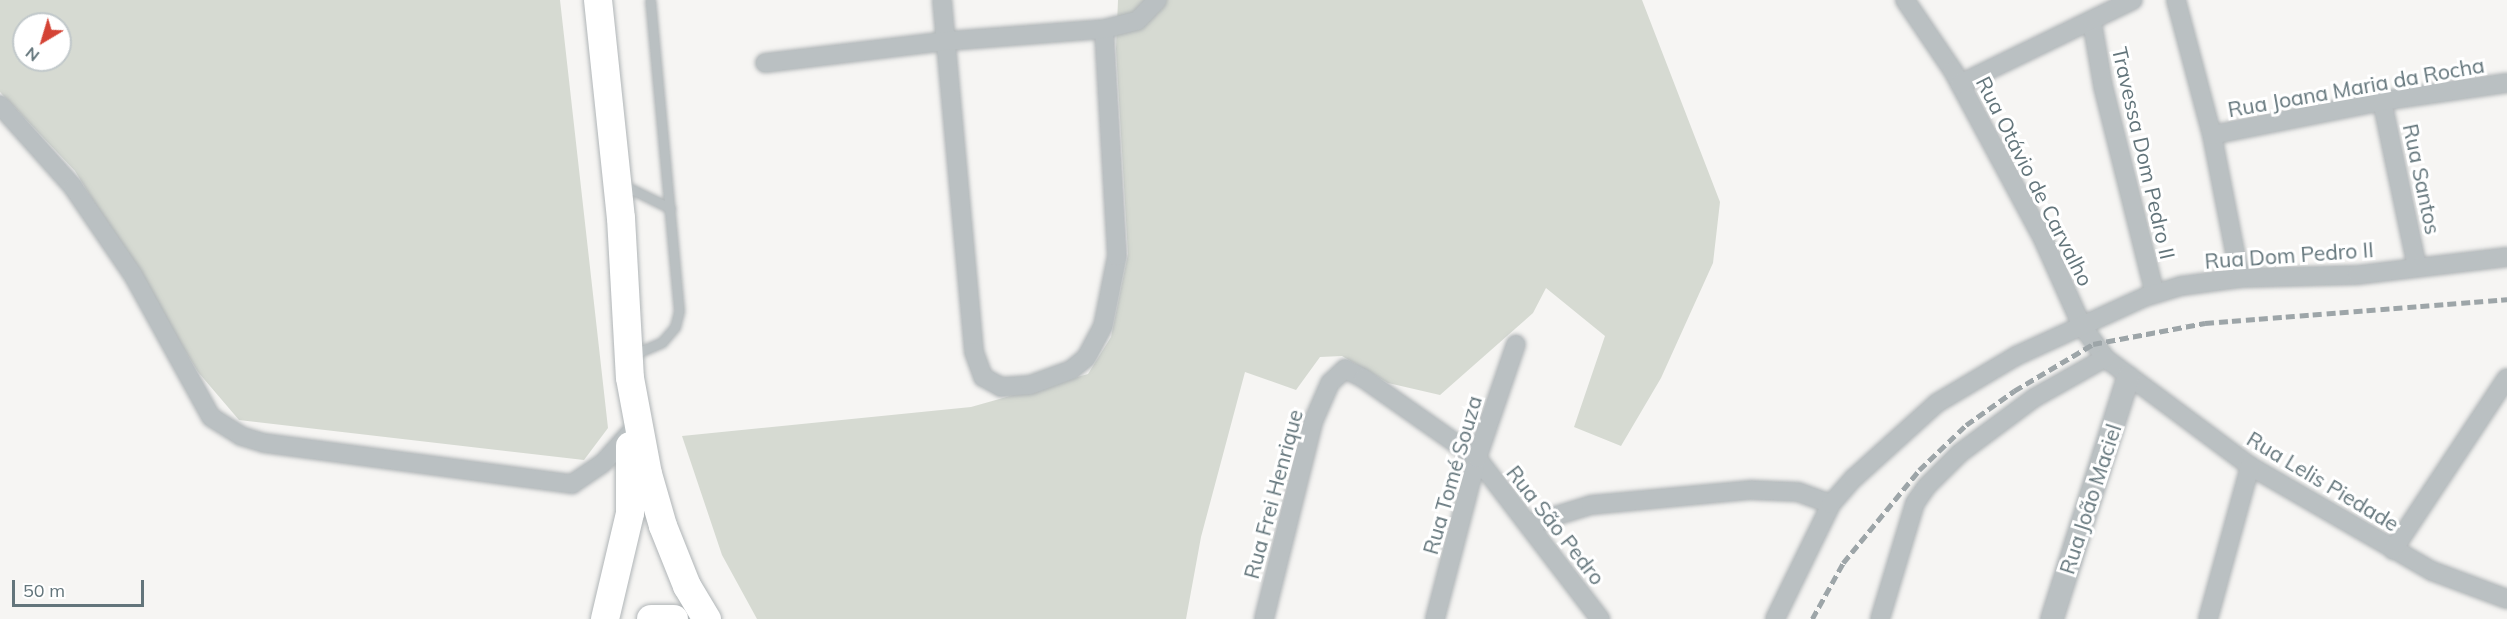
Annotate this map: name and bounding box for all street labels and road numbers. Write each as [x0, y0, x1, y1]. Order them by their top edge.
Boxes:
street label: Travessa Dom Pedro II [2107, 44, 2181, 262]
street label: Rua Joana Maria da Rocha [2226, 52, 2486, 122]
street label: Rua Otávio de Carvalho [1971, 72, 2099, 290]
street label: Rua Santos [2398, 121, 2446, 237]
street label: Rua Dom Pedro II [2204, 237, 2374, 273]
street label: Rua Tomé Souza [1417, 393, 1487, 557]
street label: Rua Frei Henrique [1238, 407, 1308, 581]
street label: Rua João Maciel [2054, 421, 2126, 577]
street label: Rua Lelis Piedade [2242, 426, 2404, 536]
street label: Rua São Pedro [1502, 460, 1610, 590]

